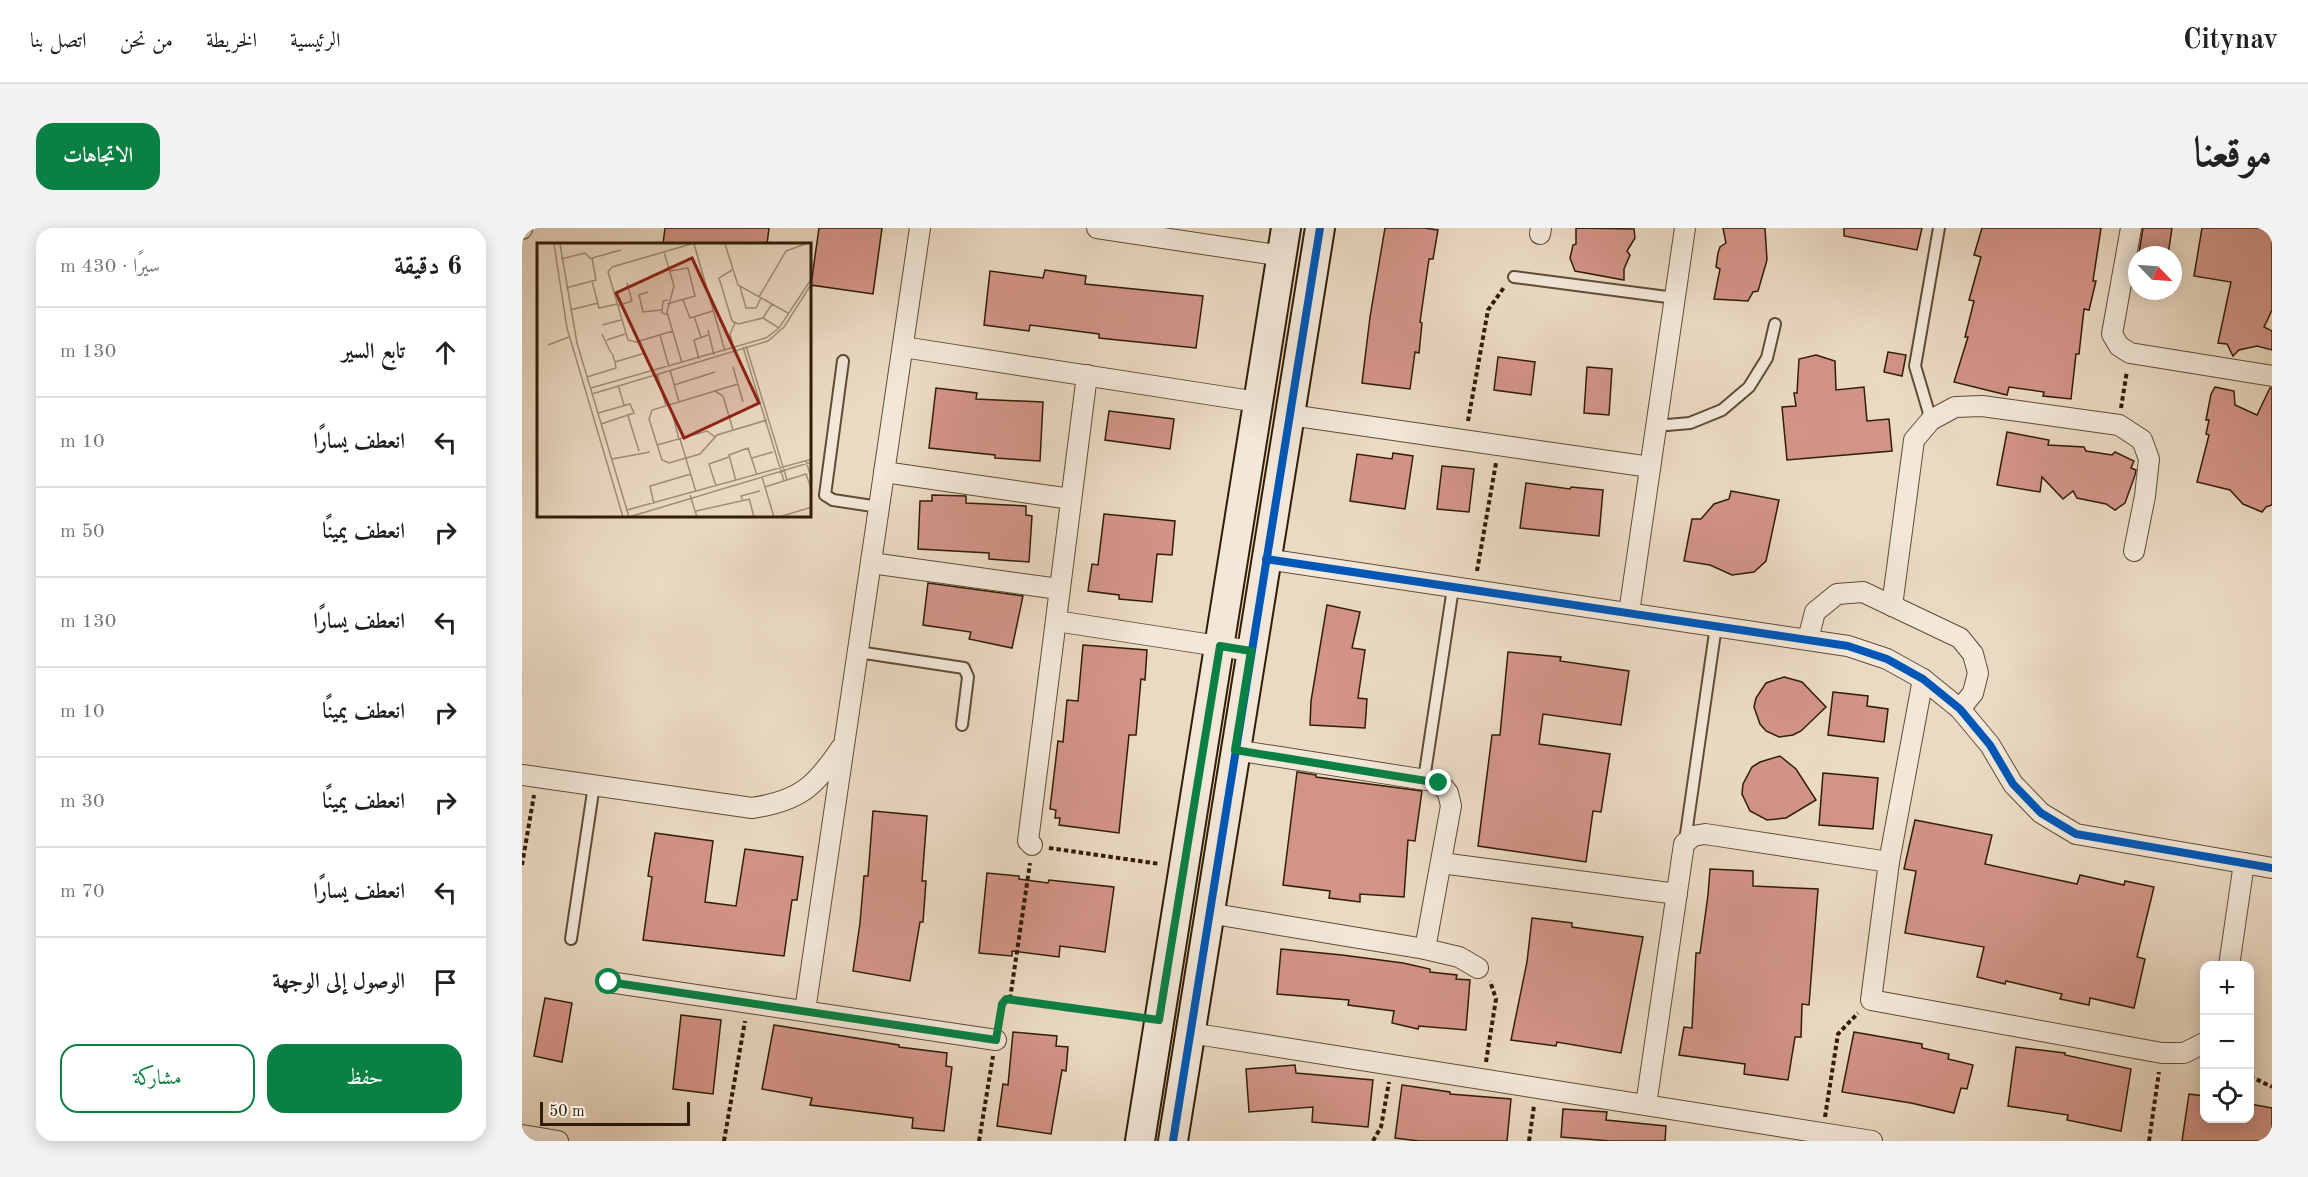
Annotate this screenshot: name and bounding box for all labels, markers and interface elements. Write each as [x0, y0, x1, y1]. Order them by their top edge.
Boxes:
text: Citynav [2183, 27, 2278, 55]
text: اتصل بنا [30, 31, 87, 52]
text: من نحن [120, 31, 173, 52]
text: الخريطة [206, 31, 257, 52]
text: الرئيسية [290, 31, 341, 52]
button: الاتجاهات [36, 123, 160, 190]
text: موقعنا [2194, 134, 2272, 176]
inset map [537, 243, 812, 518]
north arrow [2128, 246, 2182, 300]
text: 6 دقيقة [394, 254, 462, 280]
text: سيرًا · 430 m [60, 257, 160, 277]
icon: ahead [429, 336, 462, 369]
text: تابع السير [341, 341, 405, 363]
text: 130 m [60, 342, 116, 362]
icon: left [429, 426, 462, 459]
text: انعطف يسارًا [313, 431, 405, 453]
text: 10 m [60, 432, 105, 452]
icon: right [429, 516, 462, 549]
text: انعطف يمينًا [322, 521, 405, 543]
text: 50 m [60, 522, 105, 542]
icon: left [429, 606, 462, 639]
text: انعطف يسارًا [313, 611, 405, 633]
text: 130 m [60, 612, 116, 632]
icon: right [429, 696, 462, 729]
text: انعطف يمينًا [322, 701, 405, 723]
text: 10 m [60, 702, 105, 722]
route end [1425, 769, 1451, 795]
icon: right [429, 786, 462, 819]
text: انعطف يمينًا [322, 791, 405, 813]
text: 30 m [60, 792, 105, 812]
icon: left [429, 876, 462, 909]
text: انعطف يسارًا [313, 881, 405, 903]
text: 70 m [60, 882, 105, 902]
map controls [2200, 961, 2254, 1123]
button: + [2200, 961, 2254, 1015]
icon: arrive [429, 966, 462, 999]
route start [595, 968, 621, 994]
text: الوصول إلى الوجهة [272, 971, 405, 993]
button: − [2200, 1015, 2254, 1069]
button: مشاركة [60, 1044, 255, 1113]
button: حفظ [267, 1044, 462, 1113]
button: locate [2200, 1069, 2254, 1123]
scale bar [540, 1099, 690, 1126]
text: 50 m [549, 1104, 585, 1120]

